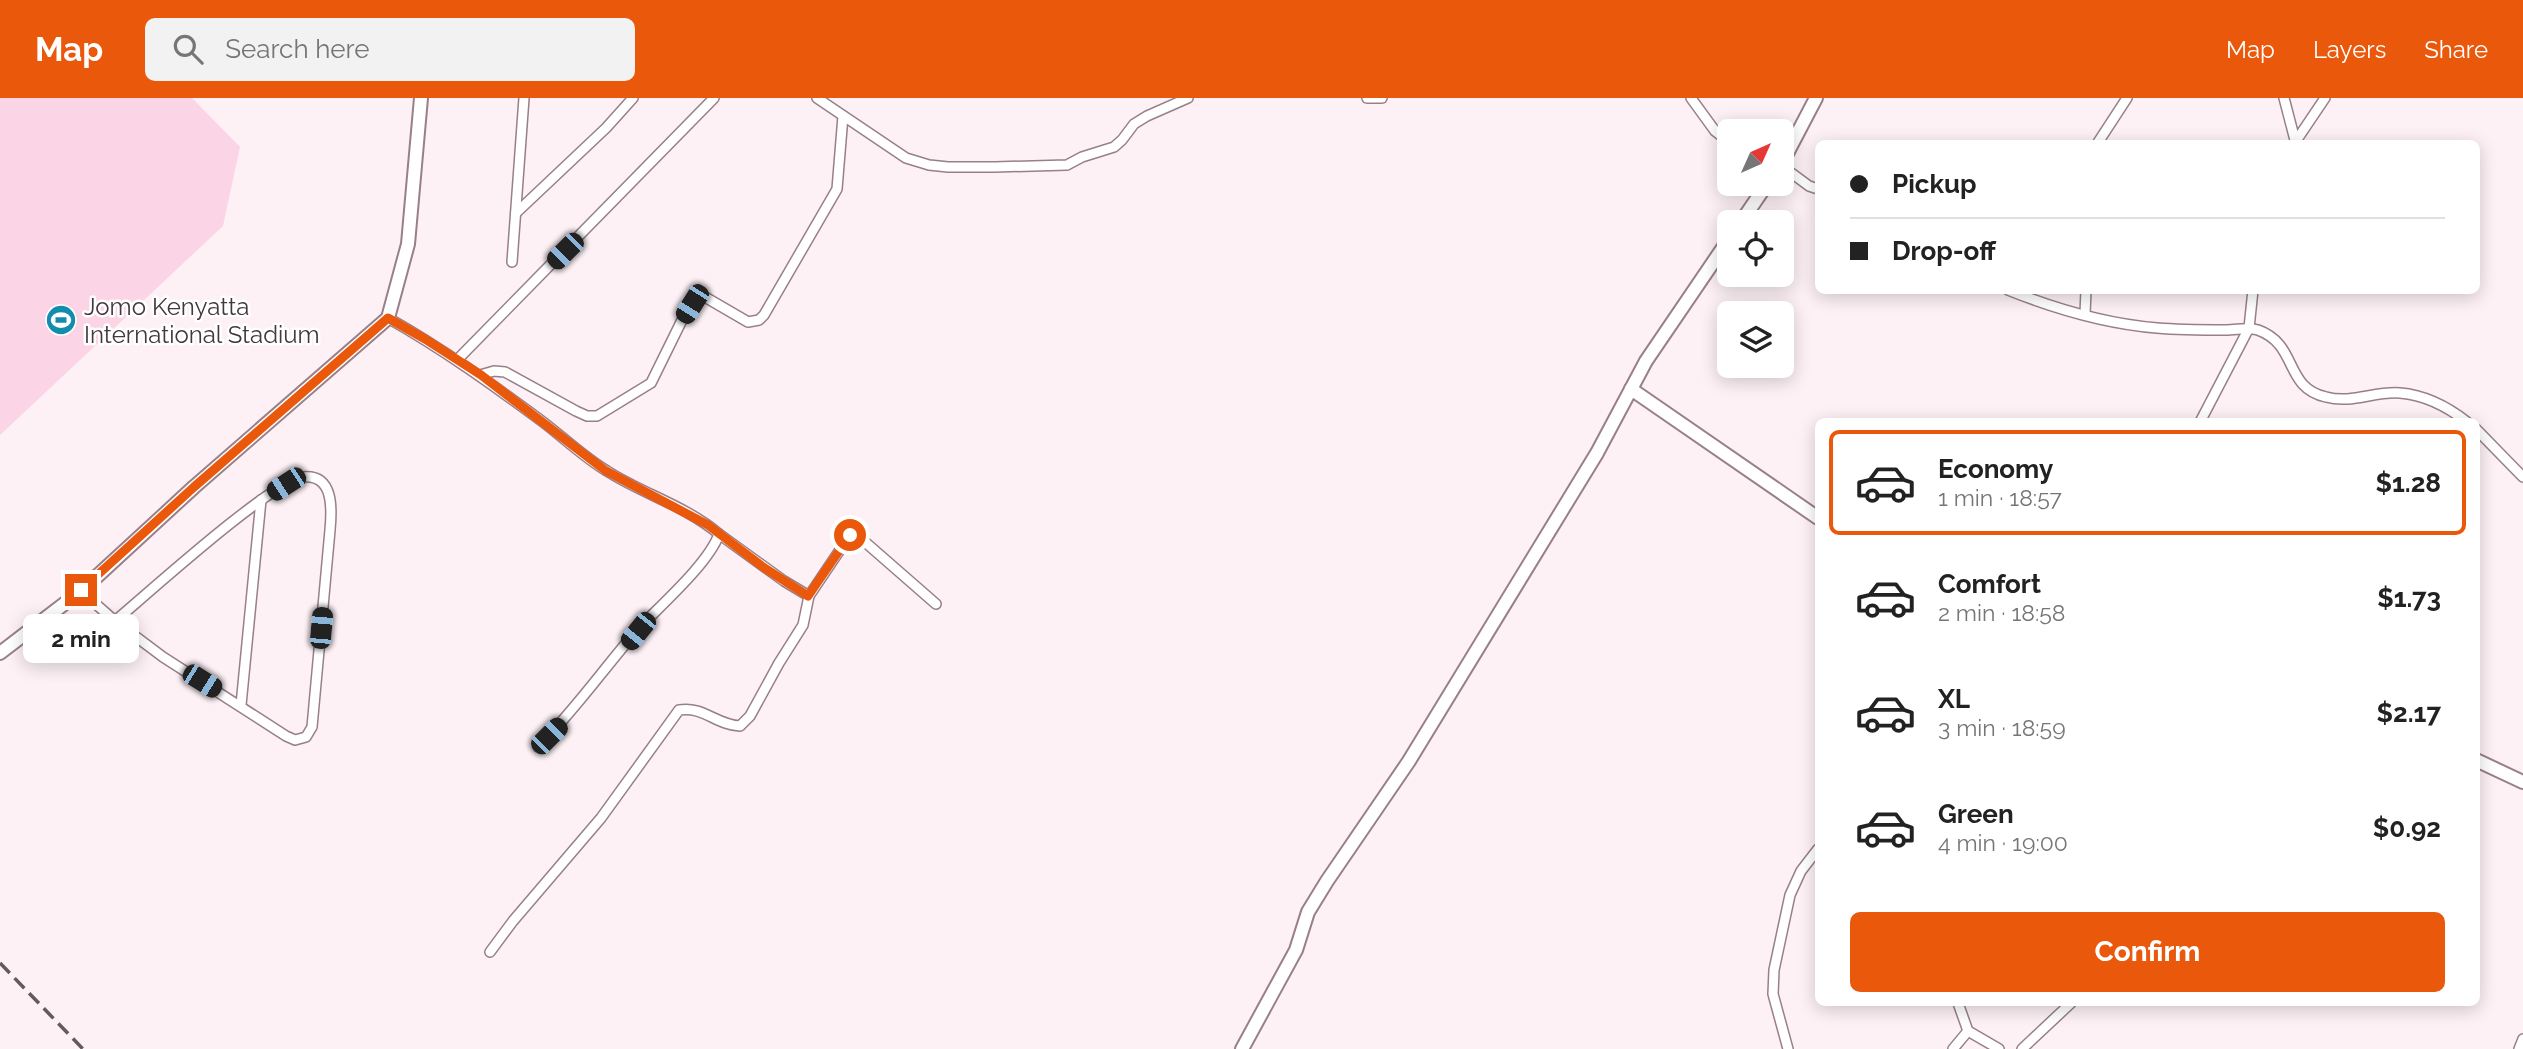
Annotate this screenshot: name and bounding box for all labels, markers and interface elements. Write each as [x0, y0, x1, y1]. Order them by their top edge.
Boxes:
search box [145, 18, 635, 81]
text: Map [35, 30, 103, 69]
icon: search [169, 30, 207, 68]
text: Search here [225, 34, 370, 64]
text: Map [2226, 35, 2275, 64]
text: Layers [2313, 35, 2386, 64]
text: Share [2424, 35, 2488, 64]
north arrow [1717, 119, 1794, 196]
map controls [1717, 119, 1794, 378]
text: Pickup [1892, 169, 1977, 199]
button: locate [1717, 210, 1794, 287]
car [543, 229, 588, 273]
text: Drop-off [1892, 236, 1996, 266]
car [672, 281, 713, 327]
place label: Jomo Kenyatta International Stadium [84, 292, 320, 349]
button: layers [1717, 301, 1794, 378]
sports icon: Jomo Kenyatta International Stadium [44, 303, 78, 337]
icon: car [1854, 451, 1917, 514]
text: Economy [1938, 454, 2053, 484]
car [263, 464, 310, 504]
text: $1.28 [2375, 468, 2441, 498]
text: 1 min · 18:57 [1938, 484, 2062, 511]
route start [834, 519, 866, 551]
icon: car [1854, 566, 1917, 629]
text: Comfort [1938, 569, 2041, 599]
route end [65, 574, 97, 606]
text: $1.73 [2377, 583, 2441, 613]
text: 2 min · 18:58 [1938, 599, 2065, 626]
car [309, 606, 334, 650]
car [617, 608, 660, 654]
callout: 2 min [23, 614, 139, 664]
text: 2 min [51, 625, 111, 652]
car [179, 661, 226, 701]
icon: car [1854, 681, 1917, 744]
text: XL [1938, 684, 1970, 714]
text: $2.17 [2377, 698, 2441, 728]
car [527, 714, 572, 758]
text: 3 min · 18:59 [1938, 714, 2066, 741]
icon: car [1854, 796, 1917, 859]
text: Green [1938, 799, 2014, 829]
text: $0.92 [2373, 813, 2441, 843]
text: 4 min · 19:00 [1938, 829, 2068, 856]
button: Confirm [1850, 912, 2445, 992]

